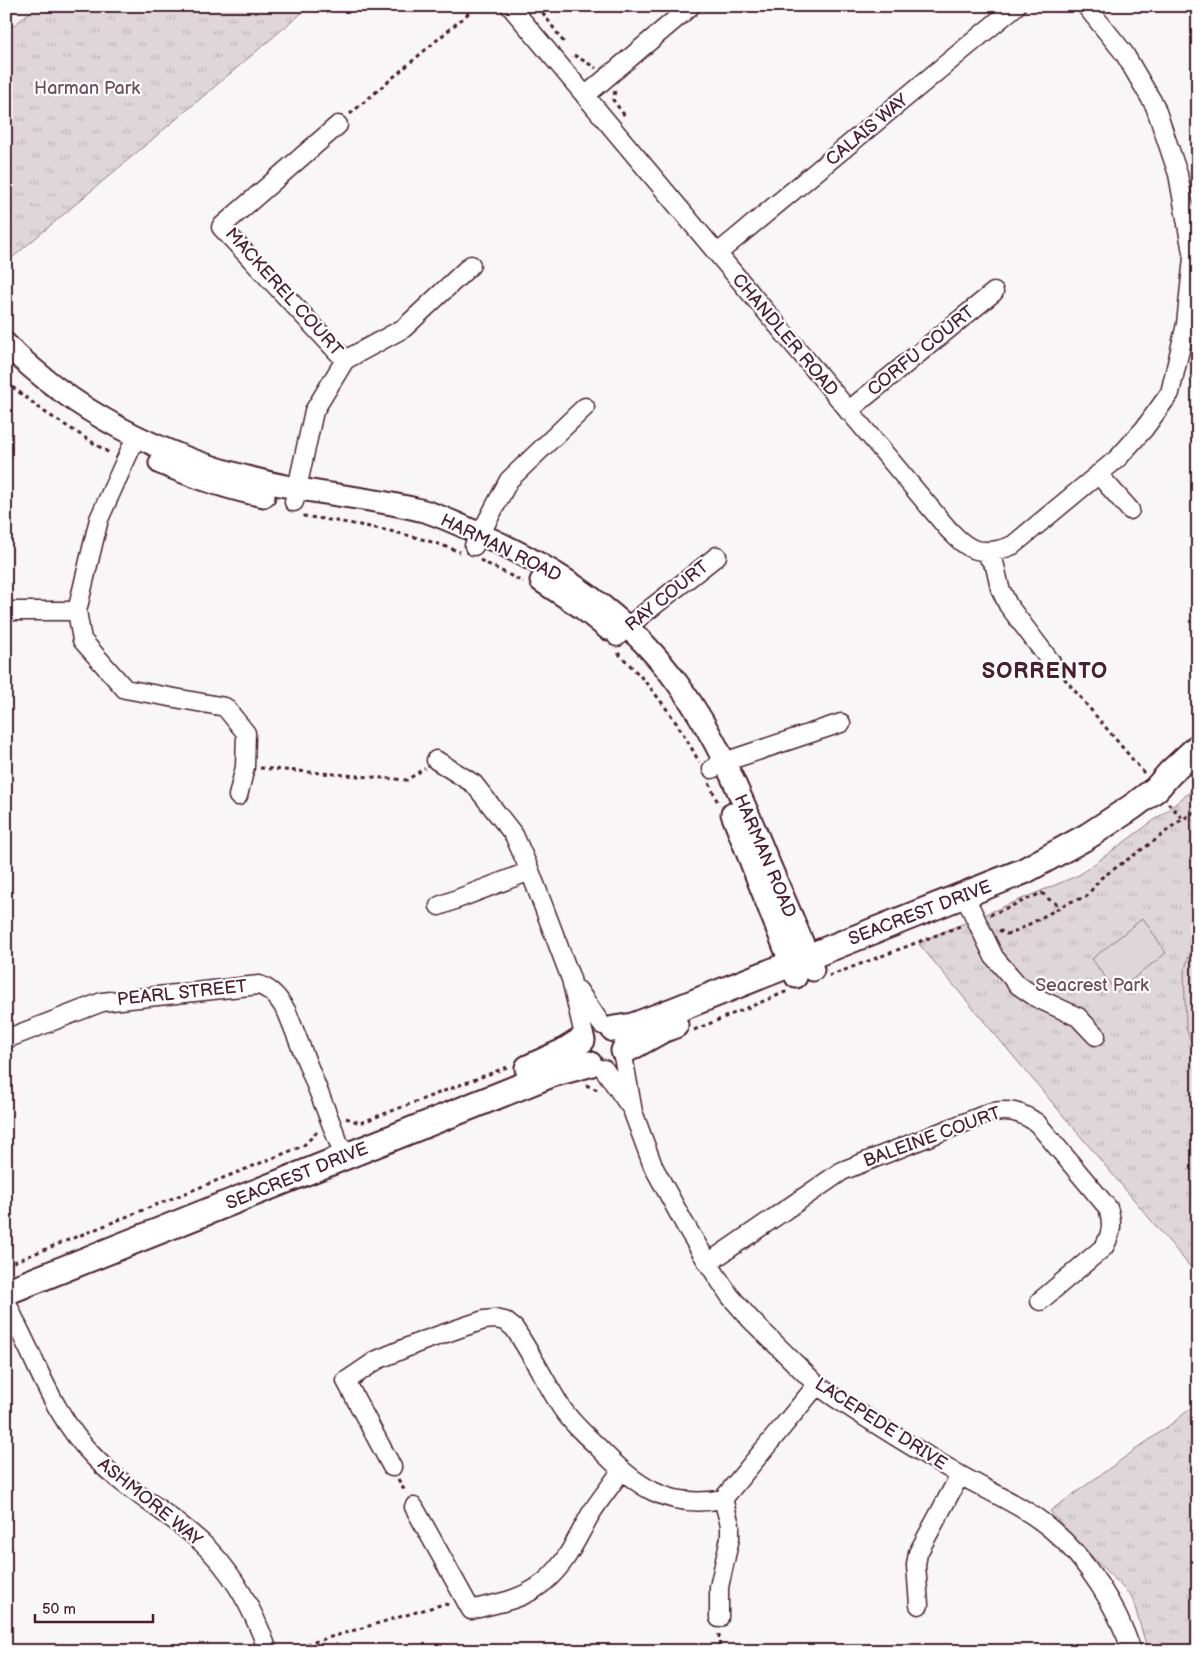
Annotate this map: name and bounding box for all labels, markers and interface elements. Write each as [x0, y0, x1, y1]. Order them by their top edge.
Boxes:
park label: Harman Park [34, 78, 140, 99]
street label: CALAIS WAY [822, 89, 913, 170]
street label: MACKEREL COURT [221, 223, 347, 361]
street label: CHANDLER ROAD [728, 269, 842, 401]
street label: CORFU COURT [863, 301, 979, 401]
street label: HARMAN ROAD [437, 510, 565, 586]
street label: RAY COURT [621, 556, 713, 636]
district label: SORRENTO [982, 658, 1108, 685]
street label: HARMAN ROAD [730, 791, 800, 921]
street label: SEACREST DRIVE [846, 876, 995, 950]
park label: Seacrest Park [1035, 975, 1149, 996]
street label: PEARL STREET [116, 976, 248, 1010]
street label: BALEINE COURT [860, 1102, 1004, 1172]
street label: SEACREST DRIVE [223, 1138, 371, 1214]
street label: LACEPEDE DRIVE [811, 1374, 951, 1475]
street label: ASHMORE WAY [94, 1454, 207, 1551]
scale bar [35, 1592, 152, 1624]
text: 50 m [42, 1600, 76, 1619]

